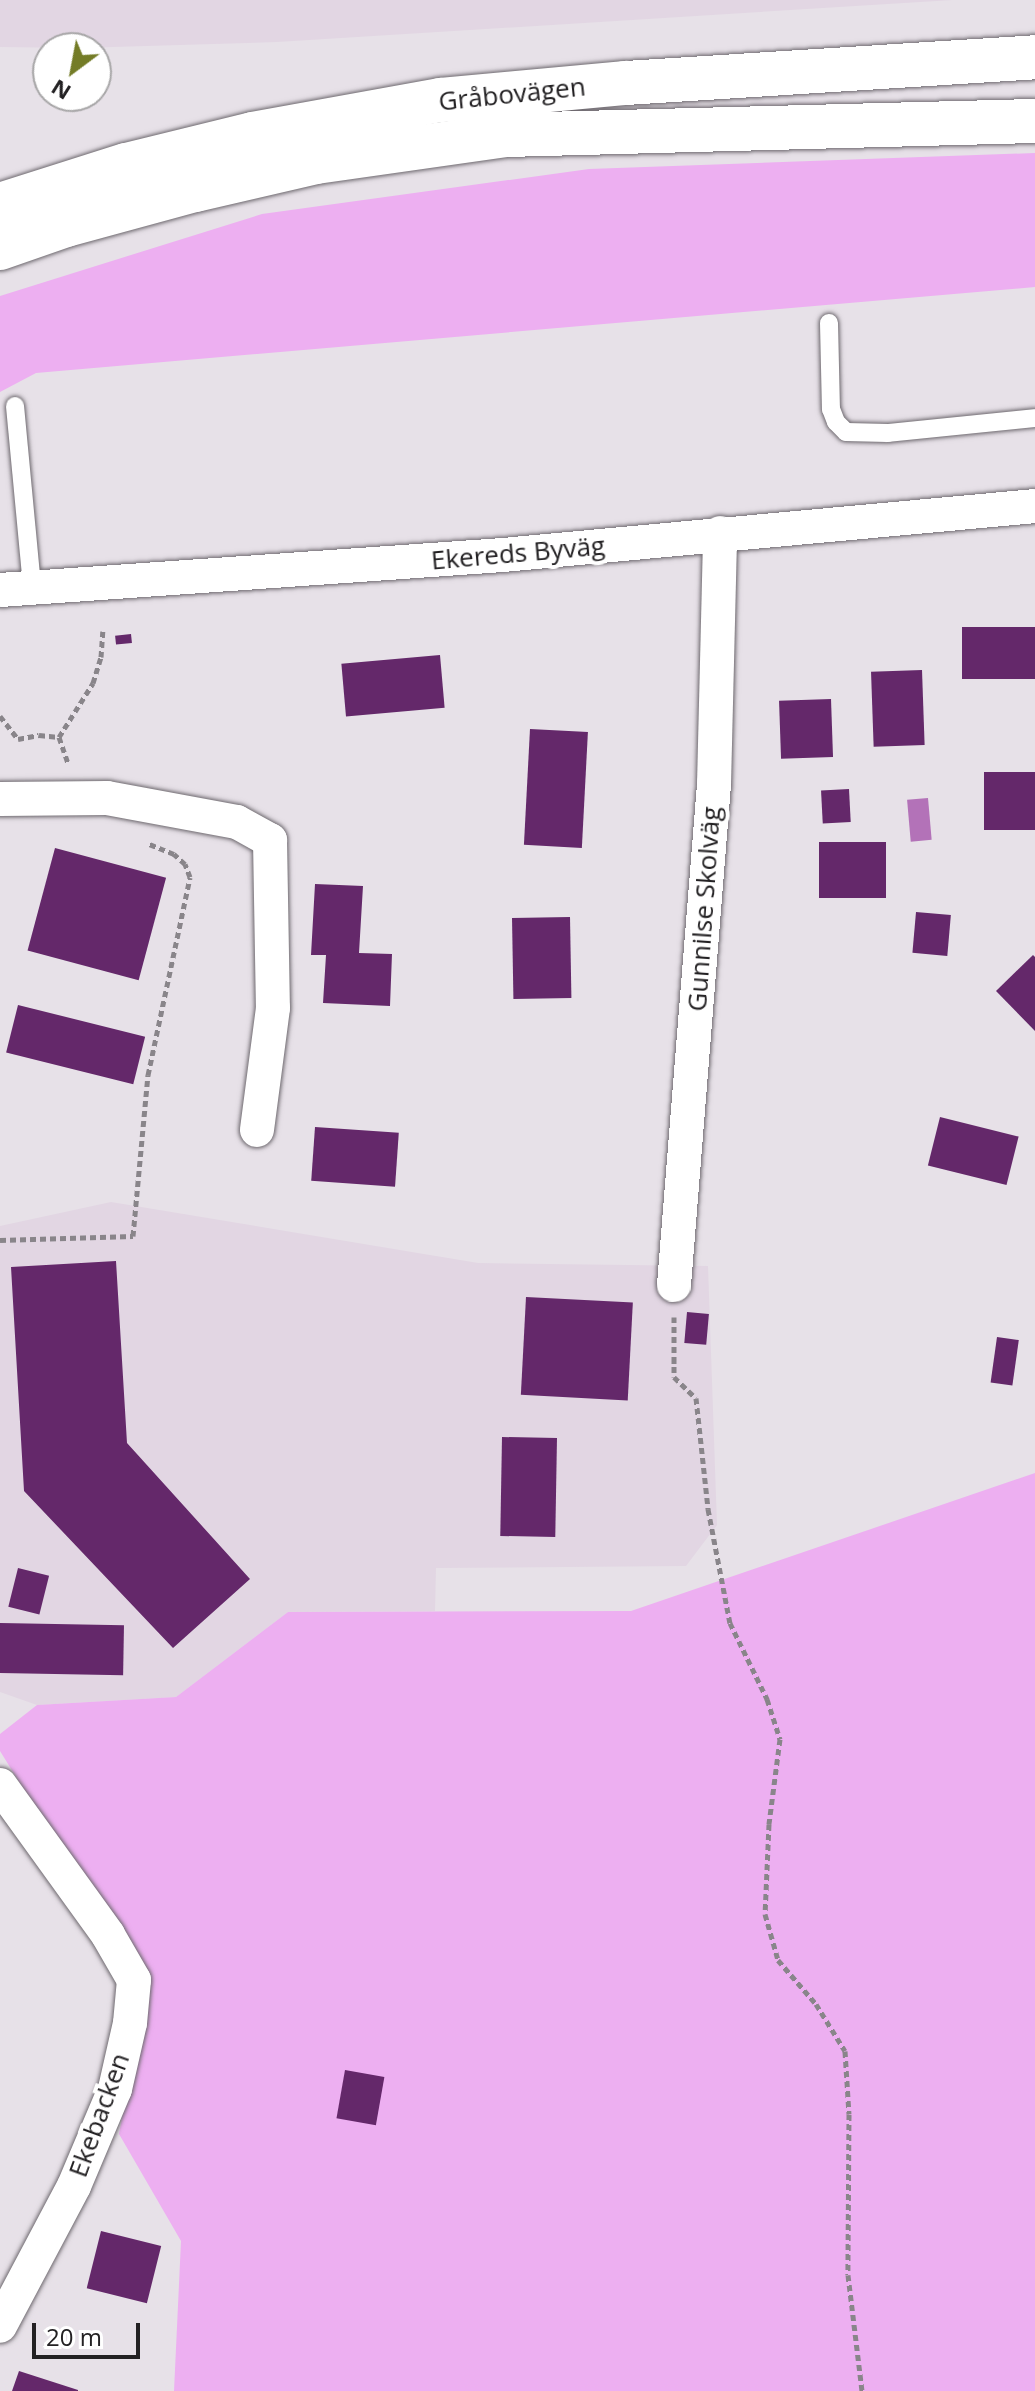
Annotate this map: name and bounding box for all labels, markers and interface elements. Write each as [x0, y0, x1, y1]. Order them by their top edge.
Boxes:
north arrow [32, 32, 112, 112]
street label: Gråbovägen [437, 71, 587, 117]
text: N [45, 73, 76, 108]
street label: Ekereds Byväg [430, 530, 606, 576]
street label: Gunnilse Skolväg [681, 806, 727, 1012]
street label: Ekebacken [62, 2049, 136, 2181]
scale bar [36, 2307, 144, 2357]
text: 20 m [46, 2320, 102, 2353]

